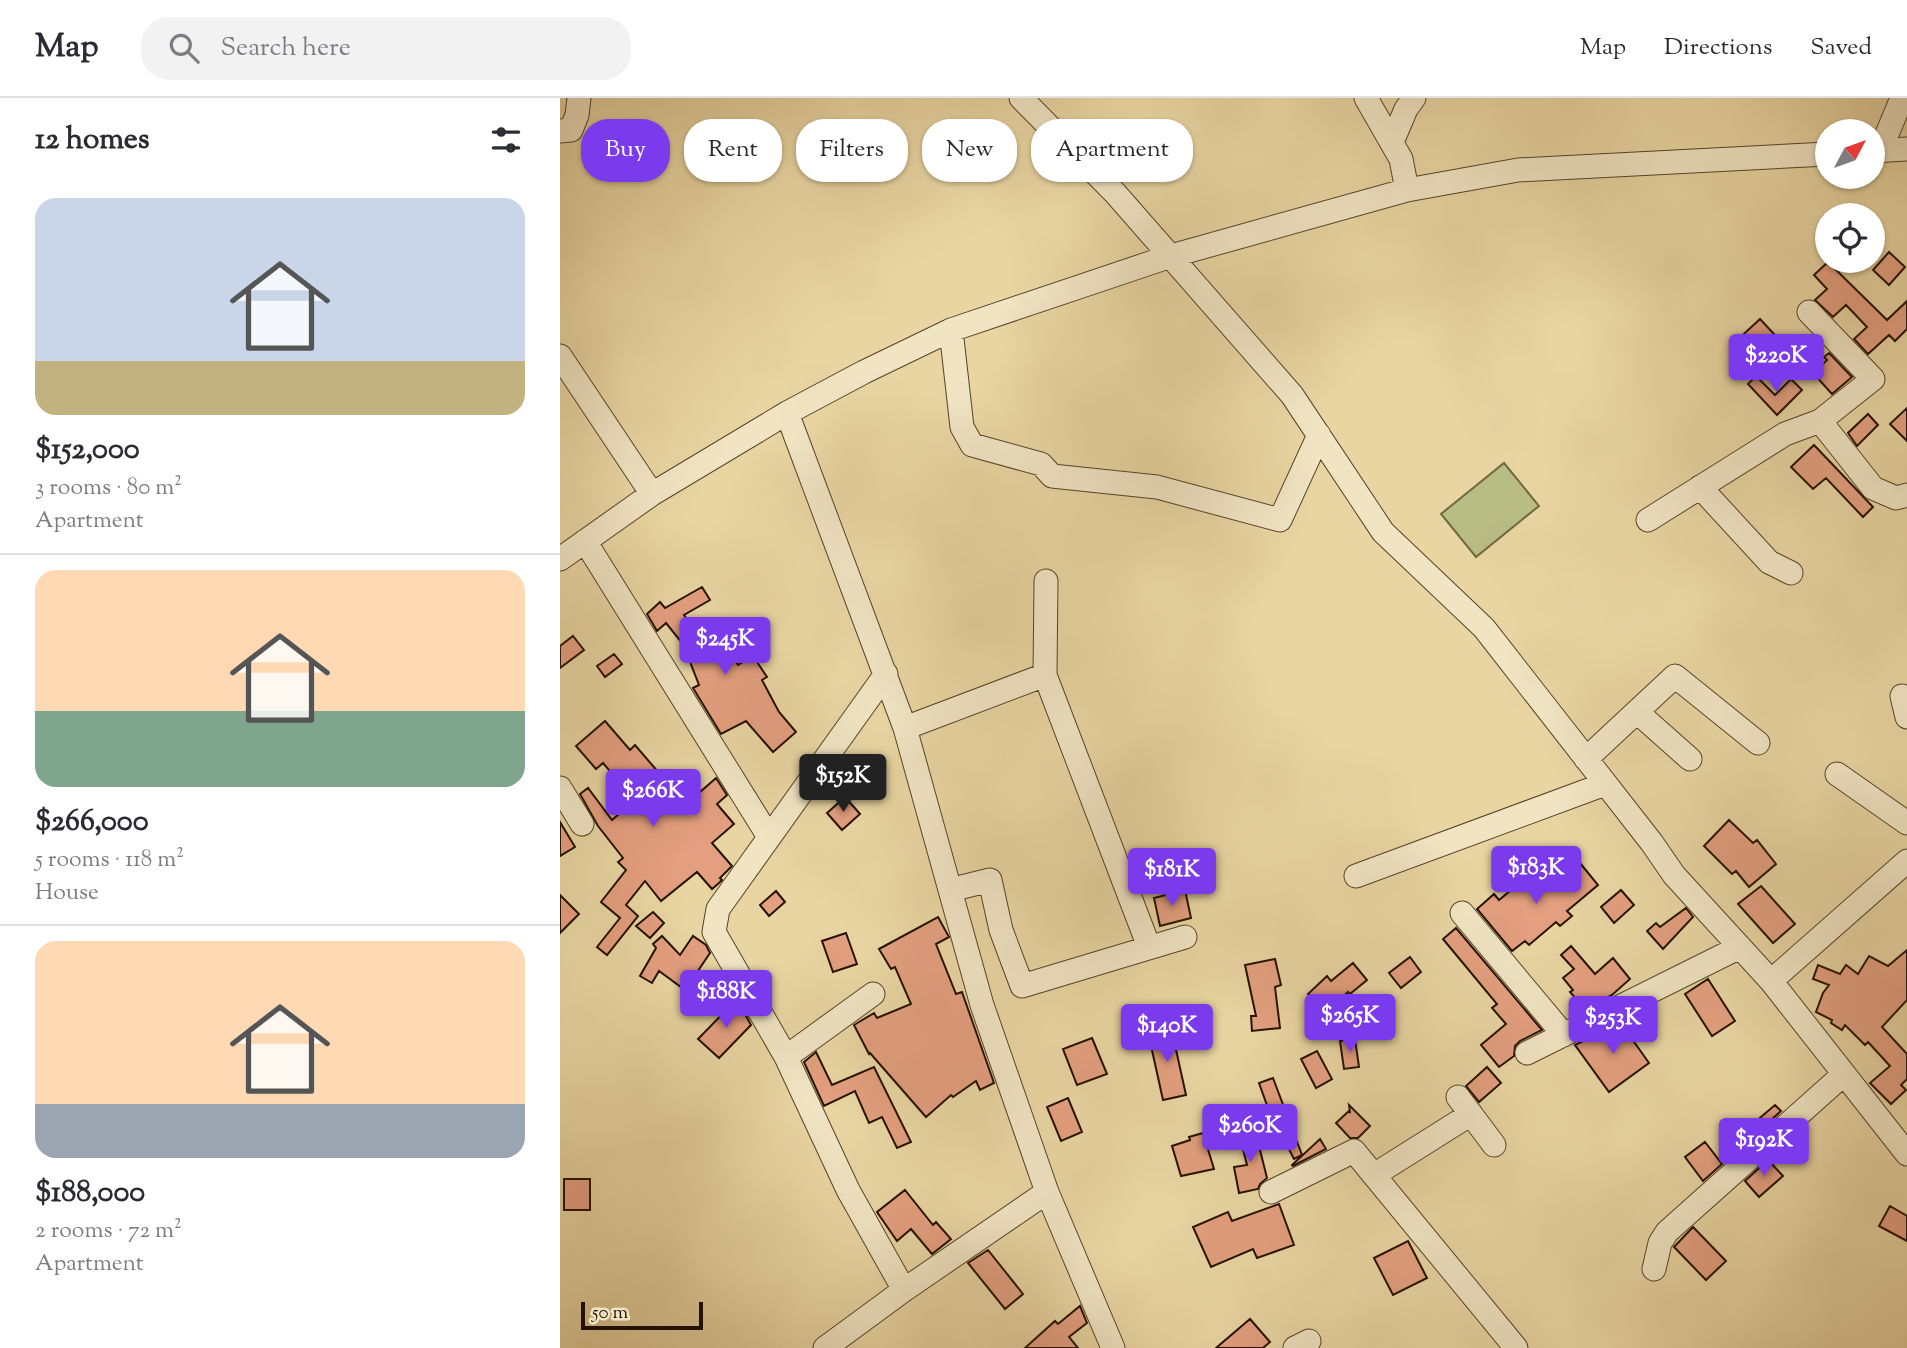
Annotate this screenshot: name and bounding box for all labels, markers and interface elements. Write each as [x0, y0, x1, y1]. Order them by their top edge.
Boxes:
search box [141, 17, 631, 80]
text: Map [35, 24, 99, 72]
icon: search [165, 29, 203, 67]
text: Search here [221, 30, 351, 67]
text: Map [1580, 31, 1626, 65]
text: Directions [1664, 31, 1772, 65]
text: Saved [1810, 31, 1872, 65]
text: 12 homes [35, 119, 150, 162]
chip: Buy [581, 119, 670, 182]
chip: Rent [684, 119, 782, 182]
chip: Filters [796, 119, 908, 182]
chip: New [922, 119, 1017, 182]
chip: Apartment [1031, 119, 1193, 182]
north arrow [1815, 119, 1885, 189]
map controls [1815, 119, 1885, 273]
icon: filters [487, 121, 525, 159]
button: locate [1815, 203, 1885, 273]
icon: home [217, 243, 343, 369]
pin: $220K [1727, 334, 1825, 394]
text: $220K [1745, 340, 1807, 373]
text: $152,000 [35, 429, 140, 472]
text: 3 rooms · 80 m² [35, 472, 182, 505]
text: Apartment [35, 505, 144, 538]
icon: home [217, 615, 343, 741]
pin: $245K [676, 618, 774, 677]
text: $245K [695, 623, 755, 656]
pin: $152K [794, 754, 892, 814]
text: $152K [815, 760, 871, 793]
pin: $266K [604, 770, 702, 829]
text: $266K [622, 775, 684, 808]
text: $266,000 [35, 801, 149, 844]
text: 5 rooms · 118 m² [35, 844, 184, 877]
pin: $183K [1487, 846, 1585, 906]
pin: $181K [1123, 848, 1221, 908]
text: $183K [1507, 852, 1565, 885]
text: $181K [1144, 854, 1200, 887]
text: House [35, 877, 99, 910]
pin: $188K [677, 970, 775, 1030]
text: $188K [696, 976, 756, 1009]
icon: home [217, 986, 343, 1112]
pin: $265K [1301, 995, 1399, 1054]
pin: $253K [1564, 996, 1662, 1056]
text: $265K [1321, 1000, 1379, 1033]
text: $253K [1585, 1002, 1641, 1035]
pin: $140K [1118, 1004, 1216, 1064]
text: $140K [1137, 1010, 1197, 1043]
pin: $260K [1201, 1104, 1299, 1164]
text: $260K [1218, 1110, 1282, 1143]
pin: $192K [1715, 1118, 1813, 1178]
text: $192K [1735, 1124, 1793, 1157]
text: $188,000 [35, 1172, 145, 1215]
text: 2 rooms · 72 m² [35, 1215, 182, 1248]
text: Apartment [35, 1248, 144, 1281]
scale bar [581, 1299, 704, 1331]
text: 50 m [592, 1300, 628, 1327]

